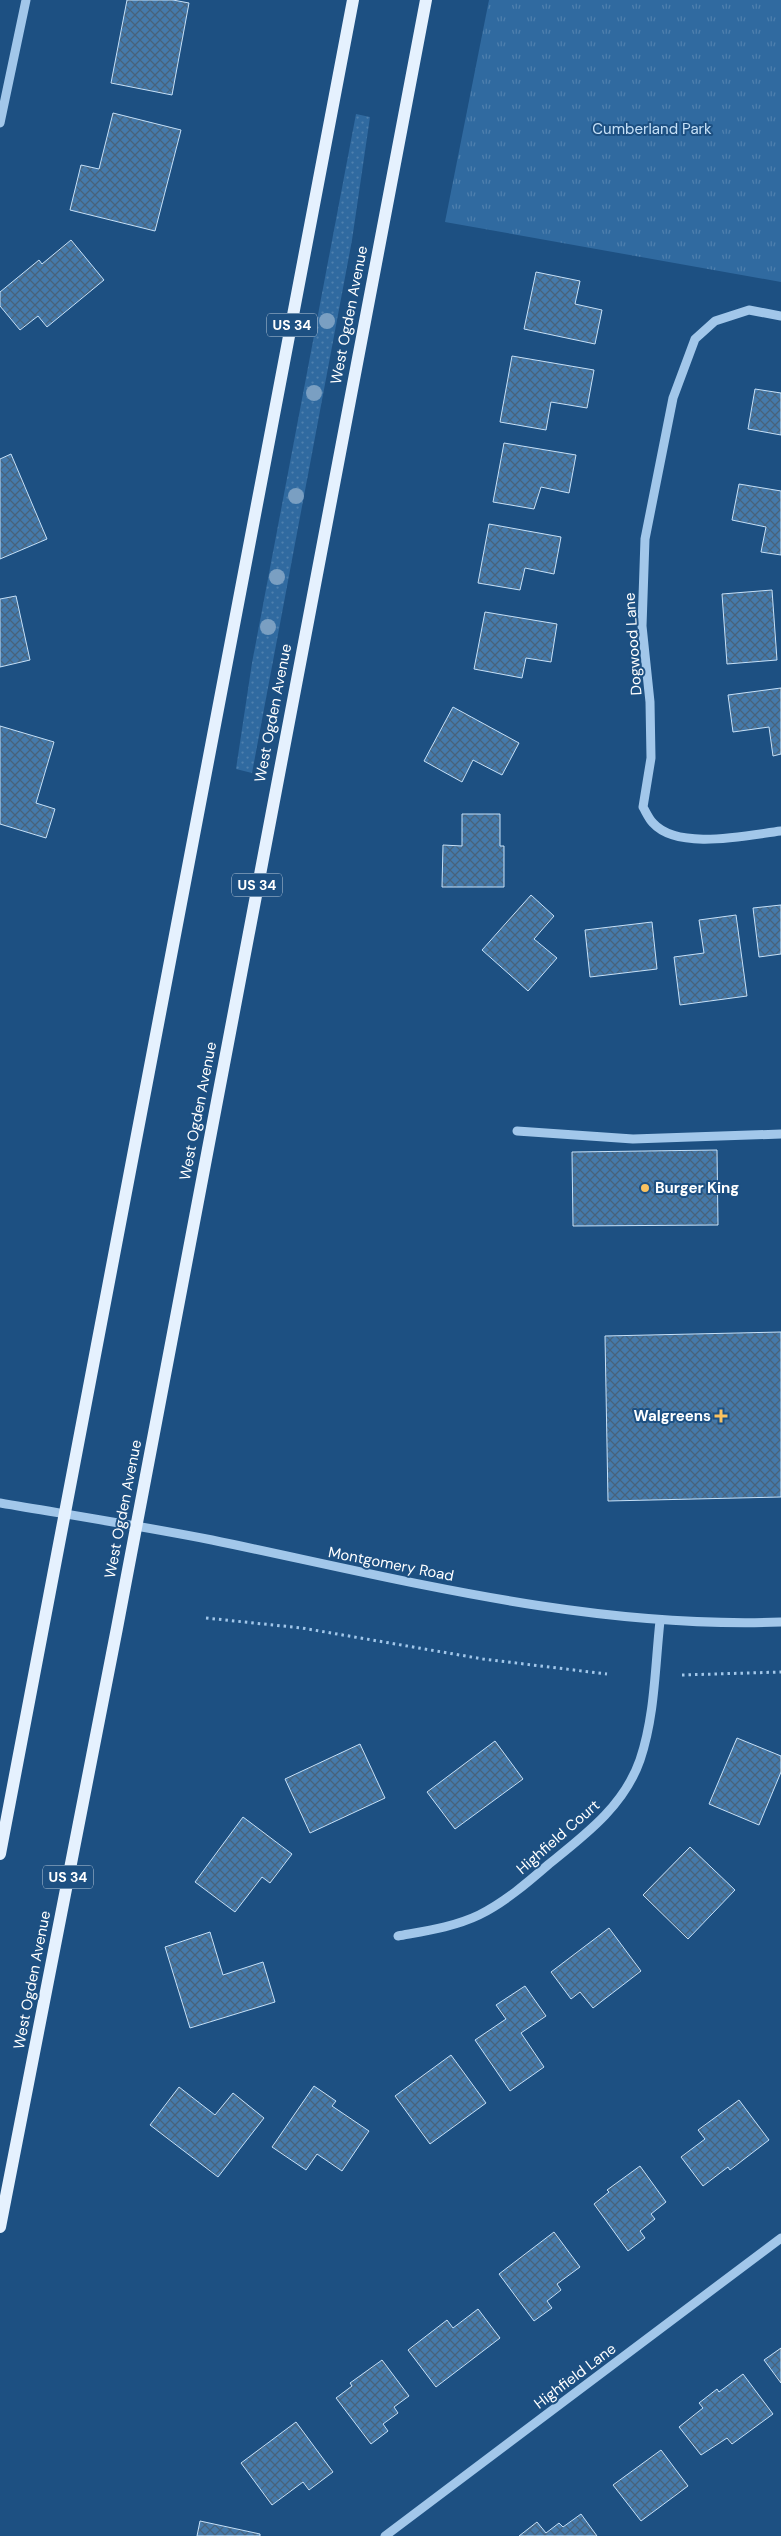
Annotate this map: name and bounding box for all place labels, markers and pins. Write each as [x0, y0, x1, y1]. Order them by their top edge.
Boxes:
place label: Burger King [655, 1178, 739, 1198]
marker: Burger King [639, 1182, 651, 1194]
place label: Walgreens [634, 1406, 711, 1426]
marker: Walgreens [715, 1410, 727, 1422]

